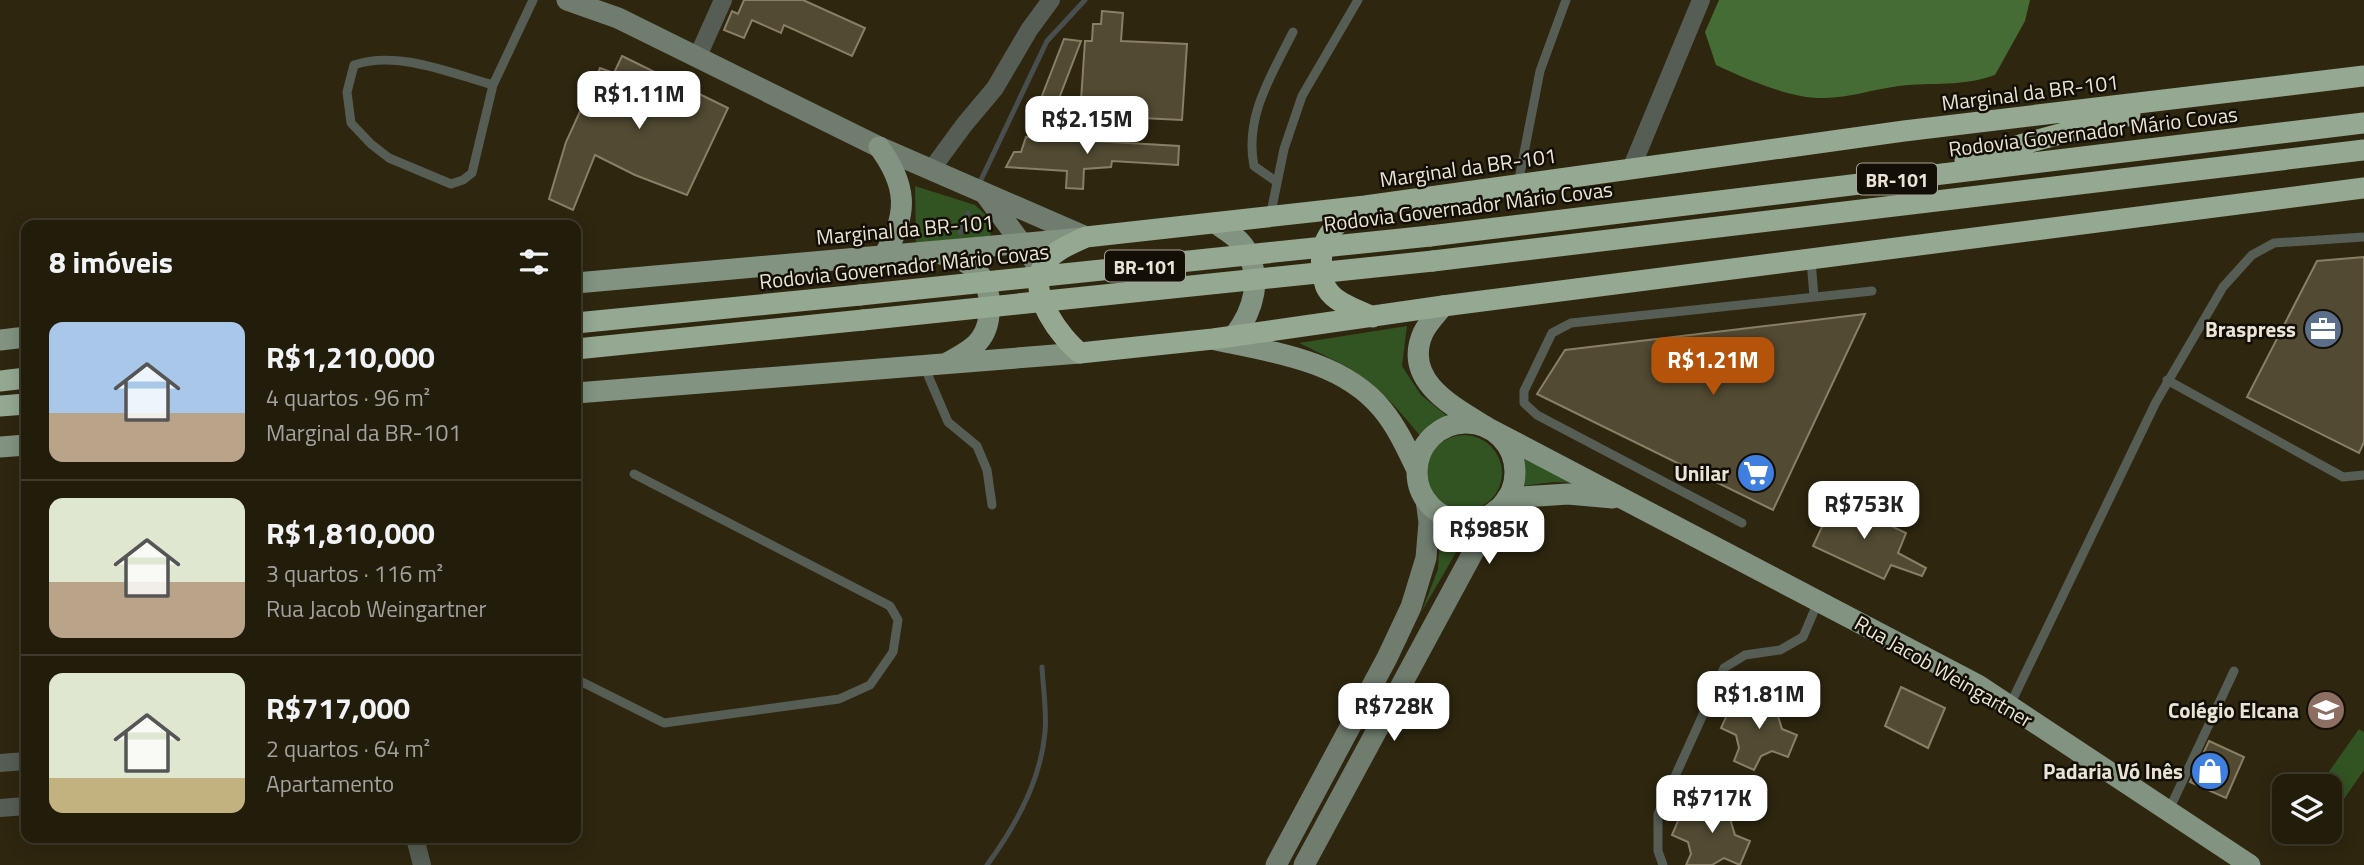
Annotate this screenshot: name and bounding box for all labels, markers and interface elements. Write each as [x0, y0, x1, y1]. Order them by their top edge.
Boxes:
street label: Marginal da BR-101 [1940, 65, 2120, 119]
pin: R$1.11M [574, 72, 704, 131]
text: R$1.11M [593, 76, 685, 111]
pin: R$2.15M [1022, 96, 1152, 156]
street label: Rodovia Governador Mário Covas [1947, 97, 2239, 165]
text: R$2.15M [1041, 101, 1133, 136]
street label: Marginal da BR-101 [1377, 139, 1559, 195]
road number: BR-101 [1857, 164, 1937, 195]
street label: Rodovia Governador Mário Covas [1322, 172, 1614, 240]
street label: Marginal da BR-101 [815, 205, 995, 253]
street label: Rodovia Governador Mário Covas [758, 235, 1050, 297]
text: 8 imóveis [49, 239, 173, 285]
icon: filters [515, 243, 553, 281]
road number: BR-101 [1105, 250, 1185, 282]
office icon: Braspress [2302, 308, 2344, 350]
place label: Braspress [2205, 313, 2296, 345]
text: R$1,210,000 [266, 334, 435, 380]
pin: R$1.21M [1648, 338, 1778, 397]
text: R$1.21M [1667, 342, 1759, 377]
icon: home [105, 350, 189, 434]
text: 4 quartos · 96 m² [266, 380, 430, 415]
text: Marginal da BR-101 [266, 415, 461, 450]
supermarket icon: Unilar [1735, 452, 1777, 494]
place label: Unilar [1674, 457, 1729, 489]
pin: R$753K [1807, 482, 1921, 541]
text: R$753K [1824, 486, 1904, 521]
pin: R$985K [1432, 506, 1546, 566]
text: R$1,810,000 [266, 510, 435, 556]
text: R$985K [1449, 511, 1529, 546]
icon: home [105, 526, 189, 610]
text: 3 quartos · 116 m² [266, 556, 443, 591]
text: Rua Jacob Weingartner [266, 591, 486, 626]
street label: Rua Jacob Weingartner [1849, 607, 2039, 735]
pin: R$1.81M [1694, 672, 1824, 731]
text: R$1.81M [1713, 676, 1805, 711]
pin: R$728K [1337, 684, 1451, 743]
text: R$717,000 [266, 685, 410, 731]
text: R$728K [1354, 688, 1434, 723]
school or university icon: Colégio Elcana [2305, 689, 2347, 731]
place label: Colégio Elcana [2168, 694, 2299, 726]
icon: home [105, 701, 189, 785]
text: 2 quartos · 64 m² [266, 731, 430, 766]
shop icon: Padaria Vó Inês [2189, 750, 2231, 792]
place label: Padaria Vó Inês [2043, 755, 2183, 787]
text: Apartamento [266, 766, 394, 801]
map controls [2272, 774, 2342, 844]
button: layers [2272, 774, 2342, 844]
pin: R$717K [1655, 776, 1769, 835]
text: R$717K [1672, 780, 1752, 815]

